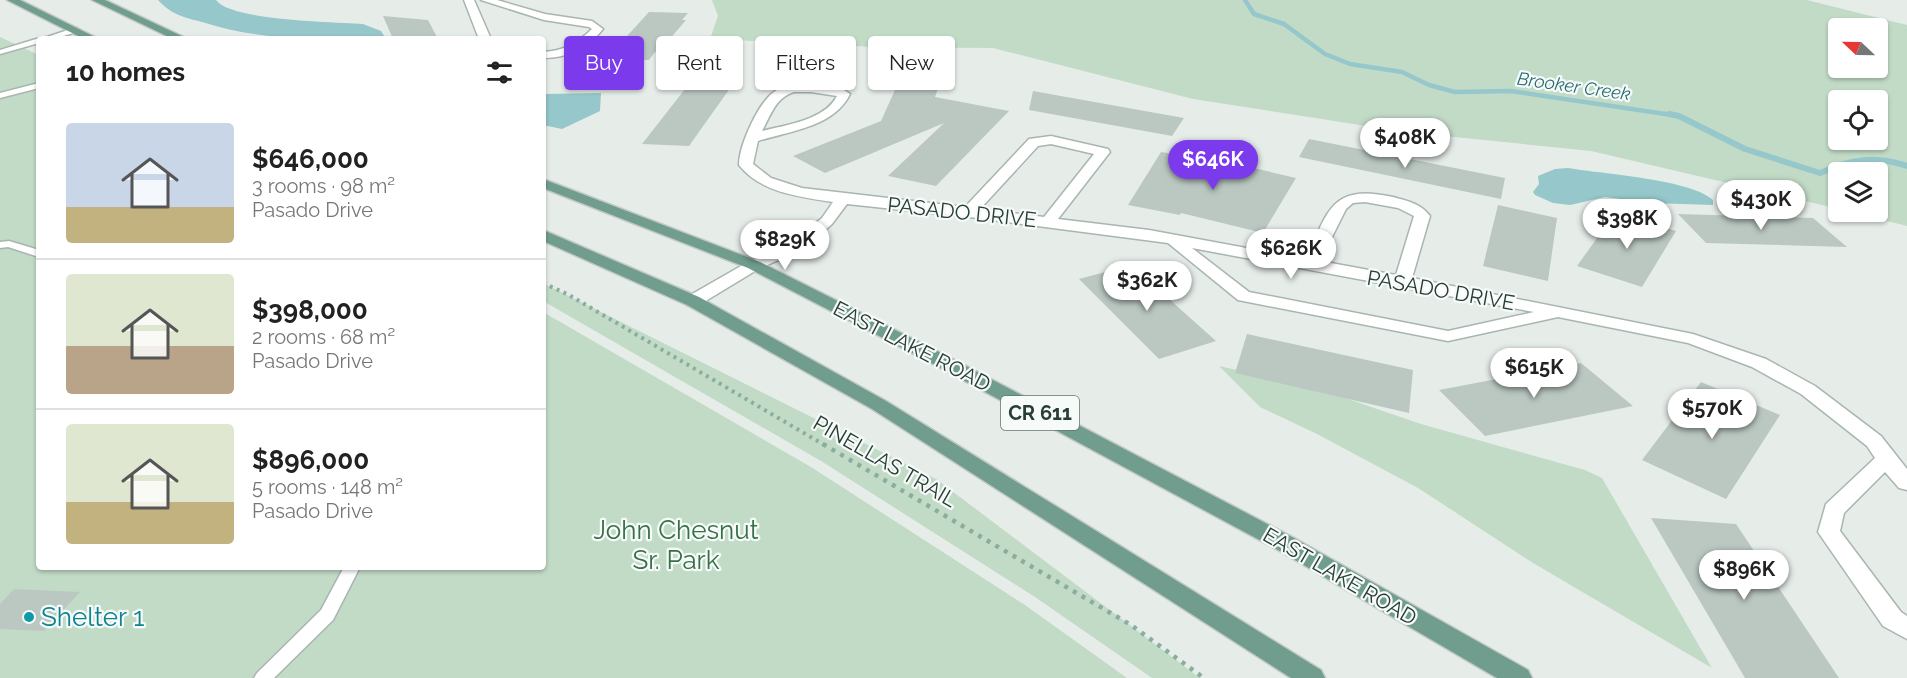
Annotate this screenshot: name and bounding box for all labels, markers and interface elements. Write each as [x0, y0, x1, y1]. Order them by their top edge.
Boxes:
north arrow [1828, 18, 1888, 78]
map controls [1828, 18, 1888, 222]
chip: Buy [564, 36, 644, 90]
chip: Rent [656, 36, 743, 90]
chip: Filters [755, 36, 856, 90]
chip: New [868, 36, 955, 90]
icon: filters [483, 56, 516, 89]
text: 10 homes [66, 57, 185, 87]
water label: Brooker Creek [1516, 68, 1632, 104]
button: locate [1828, 90, 1888, 150]
pin: $408K [1363, 118, 1447, 169]
text: $408K [1374, 125, 1436, 149]
pin: $646K [1171, 140, 1255, 191]
text: $646,000 [252, 144, 369, 174]
icon: home [114, 147, 186, 219]
text: $646K [1182, 147, 1244, 171]
button: layers [1828, 162, 1888, 222]
text: 3 rooms · 98 m² [252, 174, 395, 198]
pin: $430K [1719, 180, 1803, 231]
text: $430K [1731, 187, 1791, 211]
street label: PASADO DRIVE [886, 192, 1038, 232]
text: Pasado Drive [252, 198, 373, 222]
pin: $398K [1585, 199, 1669, 250]
text: $398K [1597, 206, 1657, 230]
pin: $829K [743, 220, 827, 271]
text: $829K [754, 227, 816, 251]
pin: $626K [1249, 229, 1333, 280]
text: $626K [1260, 236, 1322, 260]
pin: $362K [1105, 261, 1189, 312]
street label: PASADO DRIVE [1365, 265, 1517, 315]
text: $362K [1117, 268, 1177, 292]
text: $398,000 [252, 295, 368, 325]
street label: EAST LAKE ROAD [829, 296, 995, 396]
icon: home [114, 298, 186, 370]
text: 2 rooms · 68 m² [252, 325, 395, 349]
pin: $615K [1492, 348, 1576, 399]
text: Pasado Drive [252, 349, 373, 373]
text: $615K [1504, 355, 1564, 379]
pin: $570K [1670, 389, 1754, 440]
road number: CR 611 [1001, 396, 1079, 430]
text: $570K [1682, 396, 1742, 420]
street label: PINELLAS TRAIL [809, 410, 961, 512]
text: $896,000 [252, 445, 369, 475]
icon: home [114, 448, 186, 520]
text: 5 rooms · 148 m² [252, 475, 403, 499]
text: Pasado Drive [252, 499, 373, 523]
park label: John Chesnut Sr. Park [594, 515, 759, 575]
street label: EAST LAKE ROAD [1259, 522, 1421, 630]
pin: $896K [1702, 550, 1786, 601]
text: $896K [1713, 557, 1775, 581]
place label: Shelter 1 [41, 602, 144, 632]
marker: Shelter 1 [22, 610, 36, 624]

